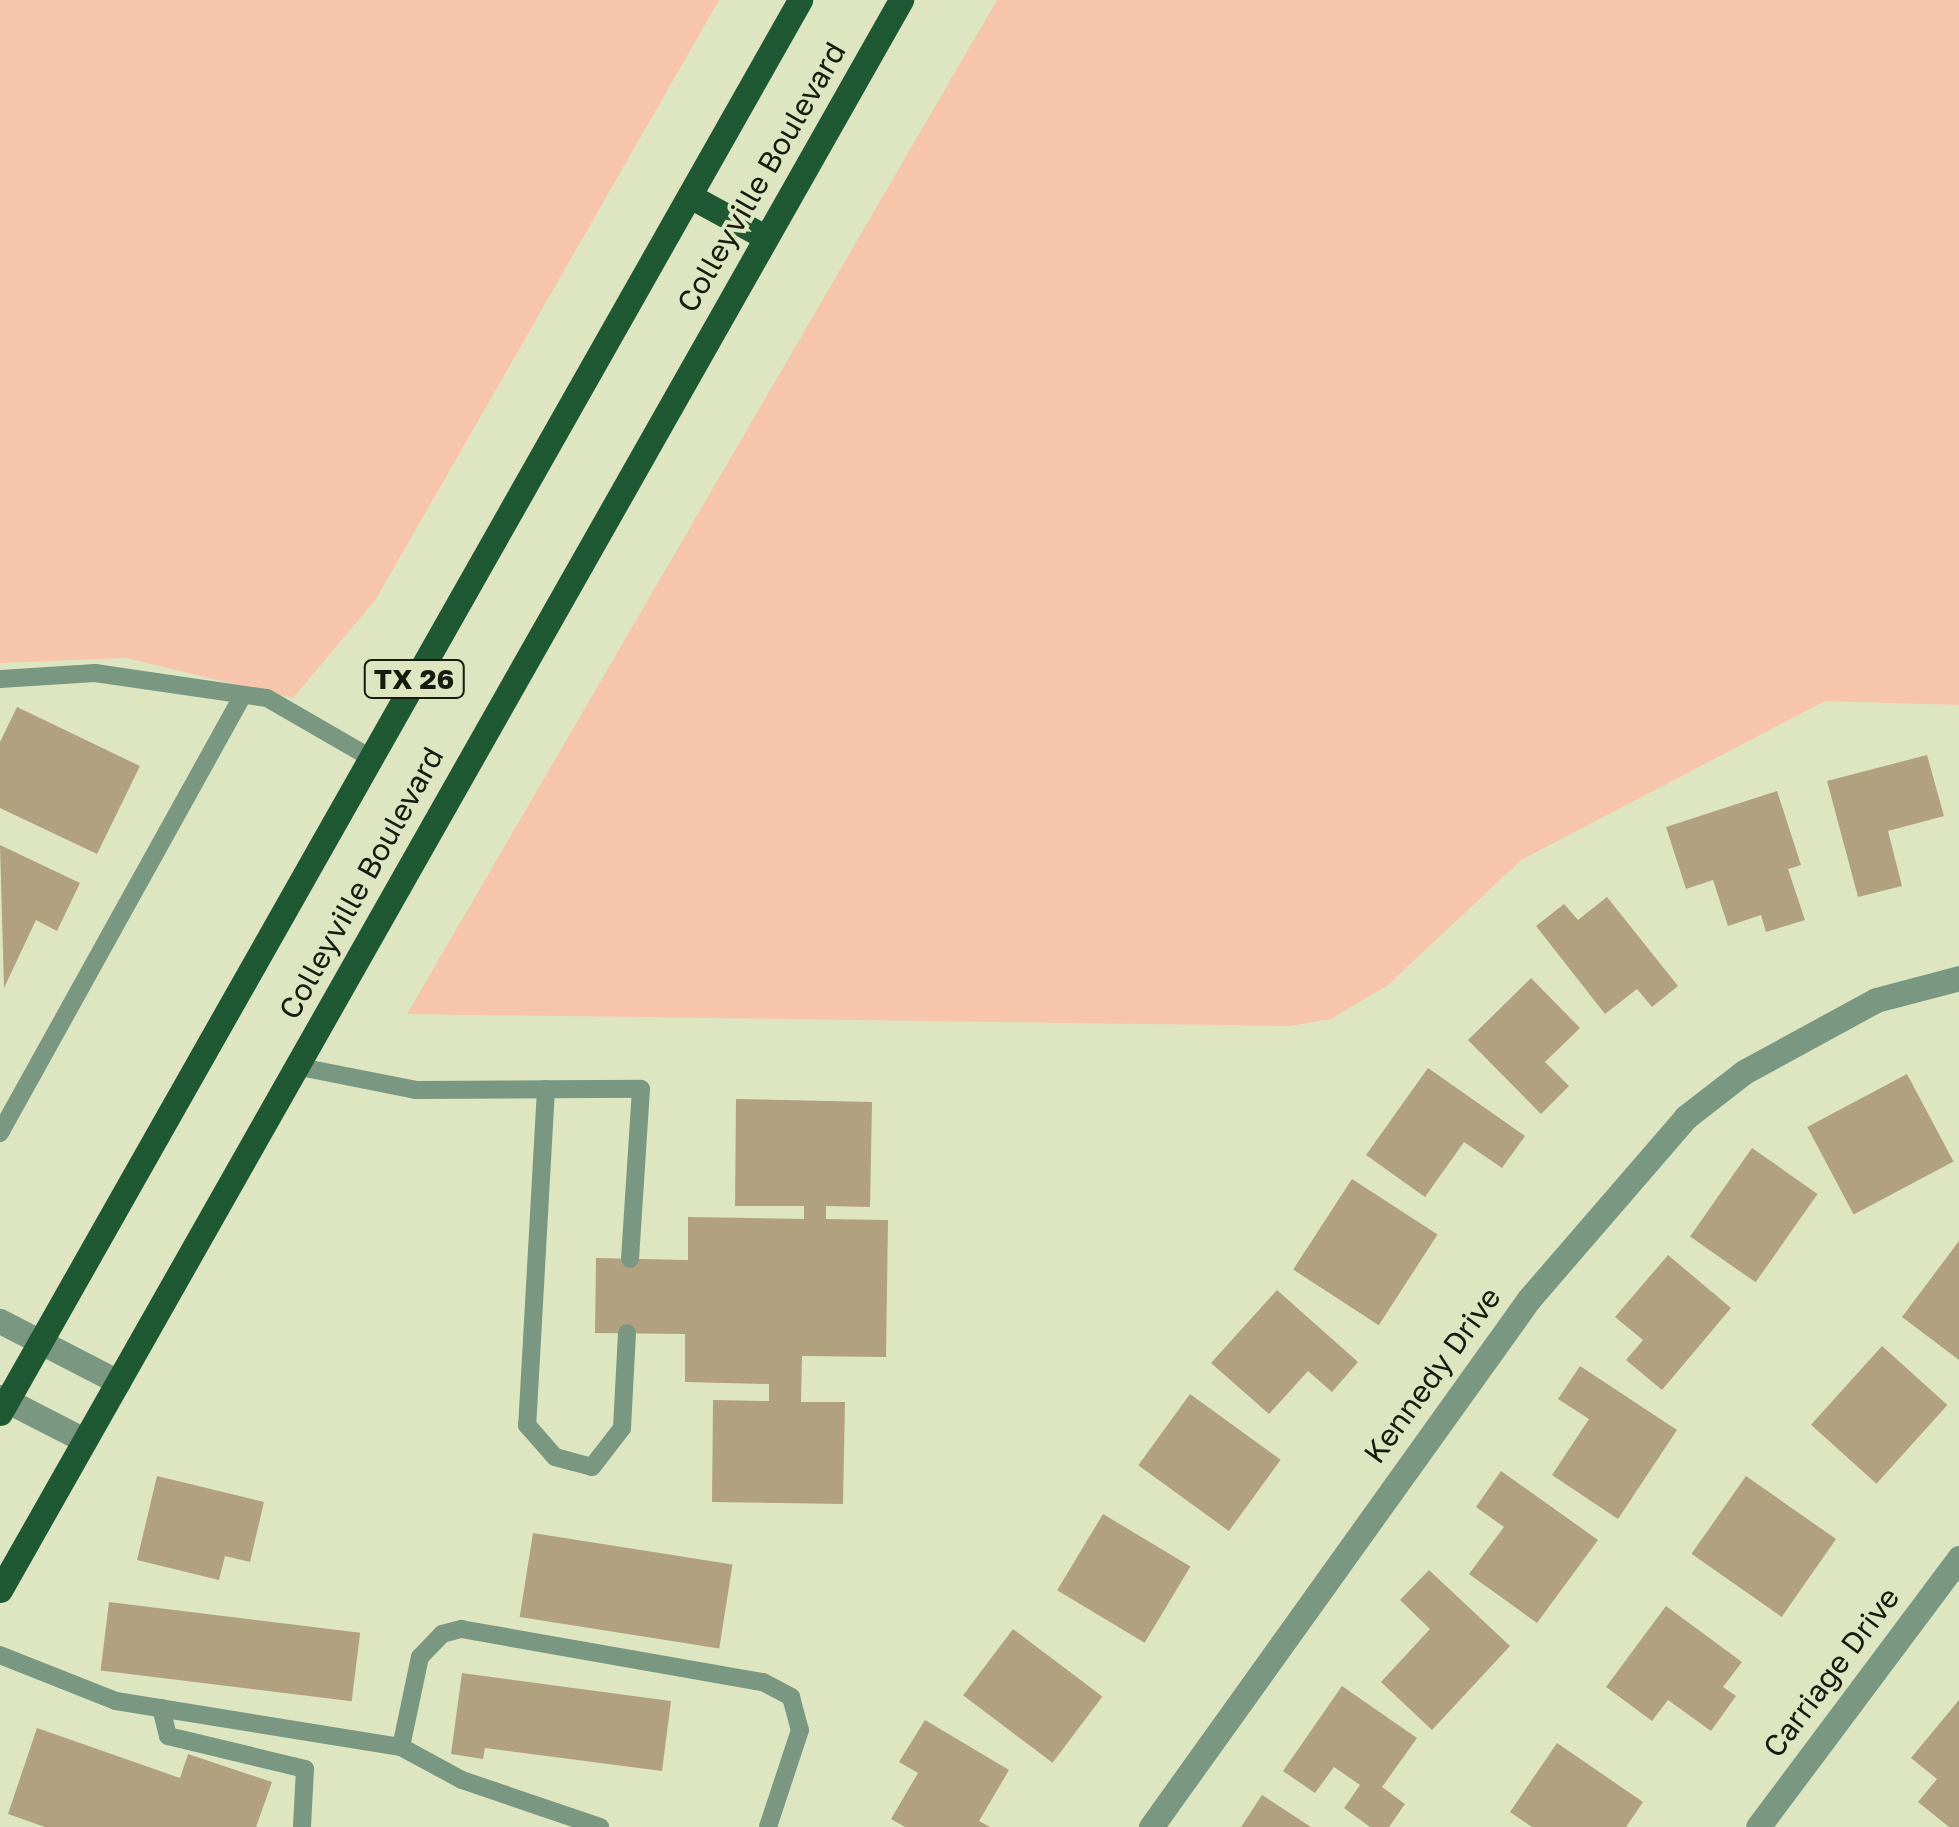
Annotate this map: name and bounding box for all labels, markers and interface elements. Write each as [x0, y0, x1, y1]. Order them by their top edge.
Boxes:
street label: Colleyville Boulevard [669, 36, 853, 318]
road number: TX 26 [362, 656, 466, 702]
street label: Colleyville Boulevard [271, 741, 451, 1025]
street label: Kennedy Drive [1356, 1280, 1508, 1470]
street label: Carriage Drive [1755, 1580, 1907, 1764]

